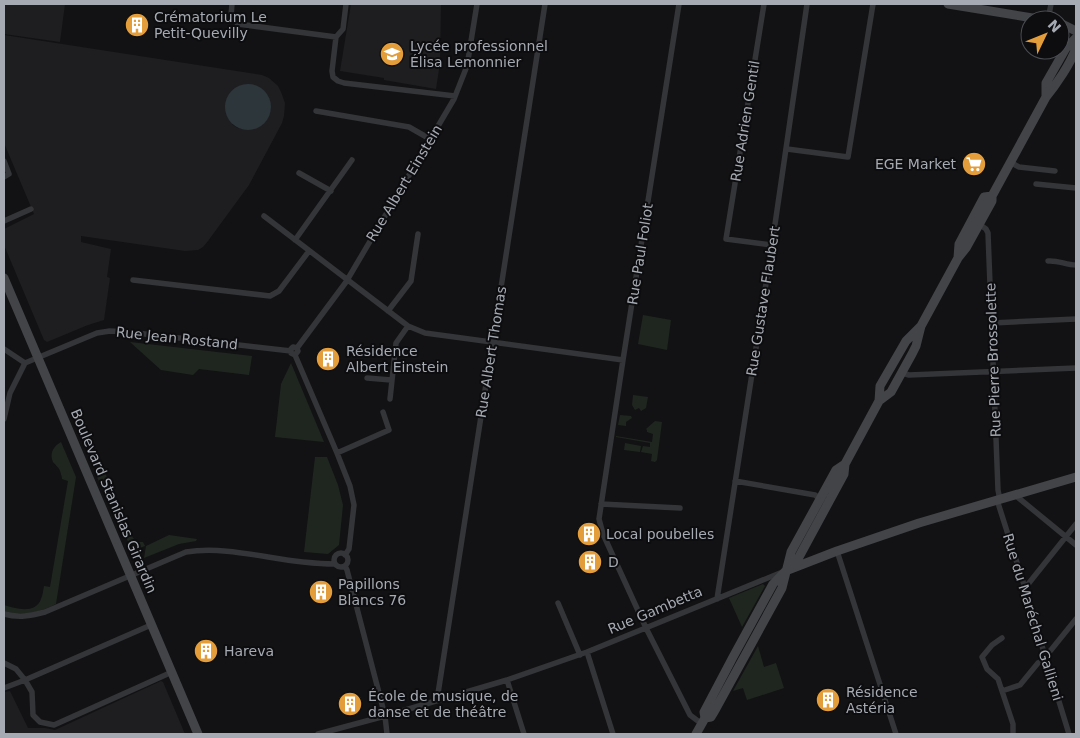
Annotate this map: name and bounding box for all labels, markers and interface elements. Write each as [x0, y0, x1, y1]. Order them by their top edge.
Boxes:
place label: Crématorium Le Petit-Quevilly [154, 9, 267, 41]
north arrow [1020, 10, 1070, 60]
building icon: Crématorium Le Petit-Quevilly [124, 12, 150, 38]
text: N [1045, 16, 1064, 36]
place label: Lycée professionnel Élisa Lemonnier [410, 38, 548, 70]
school or university icon: Lycée professionnel Élisa Lemonnier [379, 41, 405, 67]
street label: Rue Adrien Gentil [728, 59, 762, 183]
street label: Rue Albert Einstein [363, 122, 445, 244]
supermarket icon: EGE Market [961, 151, 987, 177]
place label: EGE Market [875, 156, 957, 172]
street label: Rue Paul Foliot [624, 202, 656, 306]
street label: Rue Gustave Flaubert [743, 224, 783, 377]
street label: Rue Pierre Brossolette [982, 282, 1004, 438]
street label: Rue Albert Thomas [473, 285, 509, 419]
street label: Rue Jean Rostand [115, 324, 239, 352]
place label: Résidence Albert Einstein [346, 343, 448, 375]
building icon: Résidence Albert Einstein [315, 346, 341, 372]
street label: Boulevard Stanislas Girardin [68, 406, 160, 596]
building icon: Local poubelles [576, 521, 602, 547]
place label: Local poubelles [606, 526, 714, 542]
street label: Rue du Maréchal Gallieni [1000, 531, 1066, 703]
building icon: D [577, 549, 603, 575]
place label: D [608, 554, 619, 570]
place label: Papillons Blancs 76 [338, 576, 406, 608]
building icon: Papillons Blancs 76 [308, 579, 334, 605]
street label: Rue Gambetta [605, 583, 705, 637]
building icon: Hareva [193, 638, 219, 664]
place label: Hareva [224, 643, 274, 659]
place label: Résidence Astéria [846, 684, 918, 716]
building icon: Résidence Astéria [815, 687, 841, 713]
place label: École de musique, de danse et de théâtre [368, 688, 518, 720]
building icon: École de musique, de danse et de théâtre [337, 691, 363, 717]

